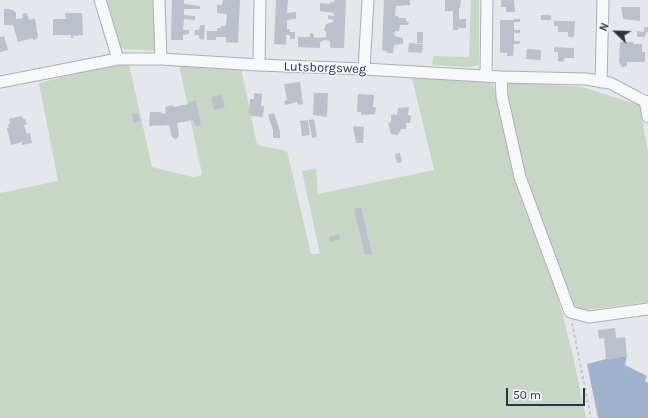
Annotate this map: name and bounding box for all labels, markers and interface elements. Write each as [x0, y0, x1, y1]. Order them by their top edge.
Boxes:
north arrow [596, 12, 636, 52]
text: N [597, 21, 612, 33]
street label: Lutsborgsweg [283, 59, 367, 77]
scale bar [508, 380, 587, 406]
text: 50 m [513, 388, 541, 402]

